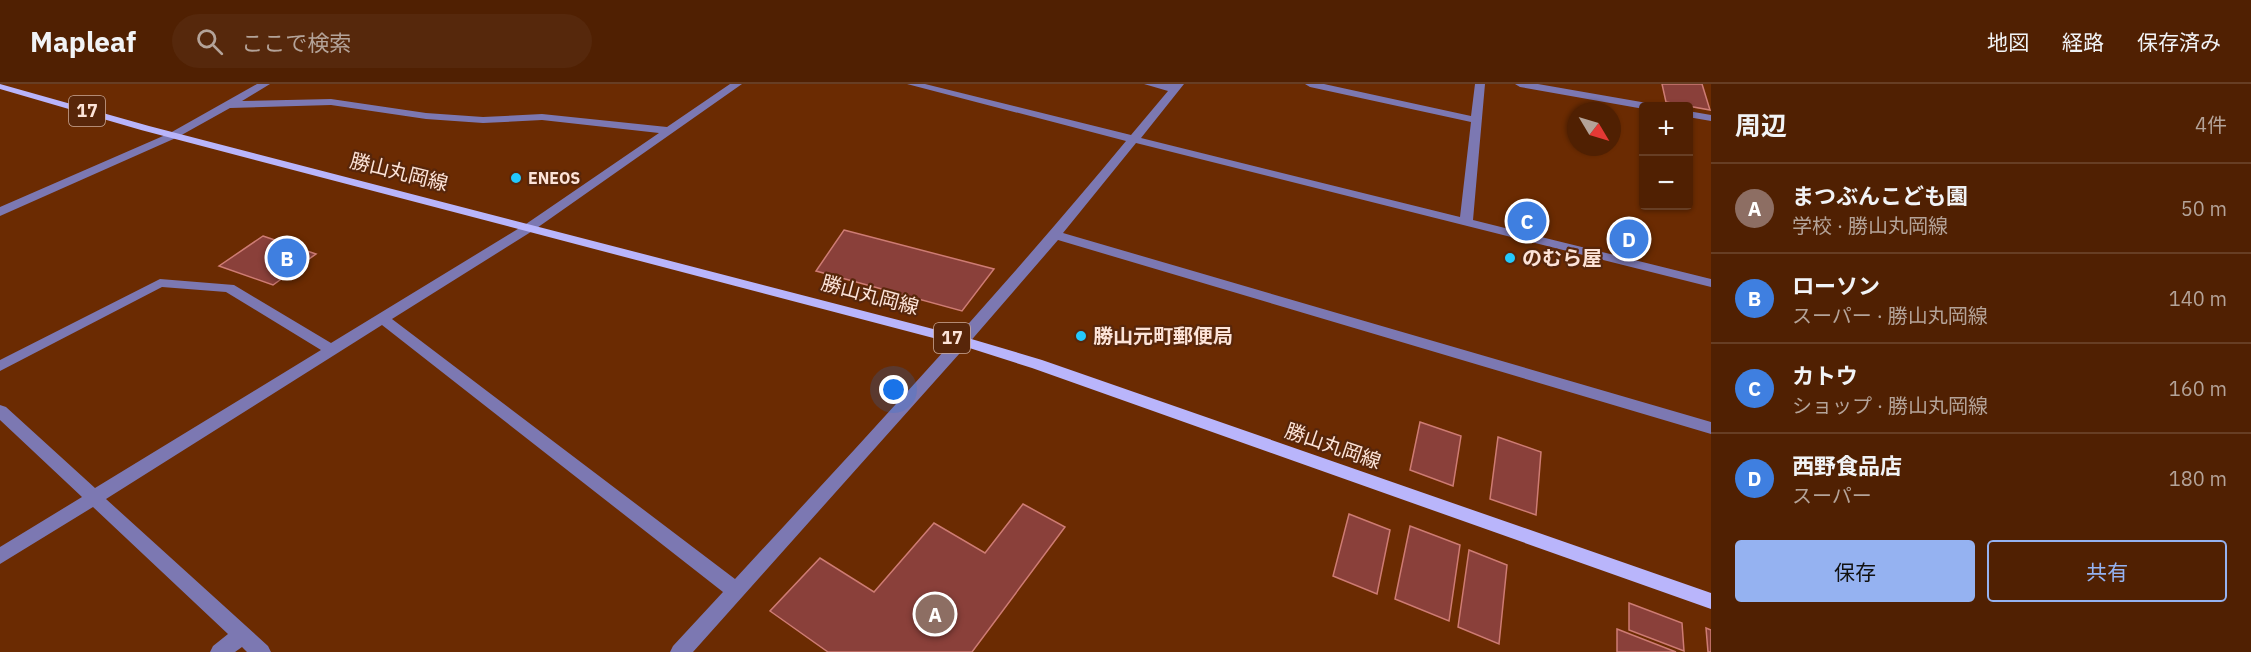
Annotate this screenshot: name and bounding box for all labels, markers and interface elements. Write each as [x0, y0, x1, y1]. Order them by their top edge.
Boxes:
search box [172, 14, 592, 68]
text: Mapleaf [30, 23, 136, 60]
icon: search [193, 25, 226, 58]
text: ここで検索 [241, 28, 351, 57]
text: 地図 [1987, 28, 2029, 56]
text: 経路 [2062, 28, 2104, 56]
text: 保存済み [2137, 28, 2221, 56]
road number: 17 [69, 96, 105, 126]
north arrow [1567, 102, 1621, 156]
map controls [1639, 102, 1693, 210]
button: + [1639, 102, 1693, 156]
text: 周辺 [1735, 108, 1787, 142]
text: 4件 [2195, 111, 2227, 138]
street label: 勝山丸岡線 [347, 146, 451, 197]
button: − [1639, 156, 1693, 210]
place label: ENEOS [528, 168, 580, 188]
marker: ENEOS [509, 171, 523, 185]
text: まつぶんこども園 [1792, 181, 1968, 210]
text: A [1748, 195, 1761, 222]
text: 50 m [2181, 195, 2227, 222]
pin: C [1508, 198, 1546, 244]
text: 学校 · 勝山丸岡線 [1792, 212, 1948, 239]
pin: D [1610, 216, 1648, 262]
pin: B [268, 236, 306, 280]
place label: のむら屋 [1522, 244, 1602, 271]
marker: のむら屋 [1503, 251, 1517, 265]
street label: 勝山丸岡線 [818, 269, 922, 320]
text: ローソン [1792, 271, 1880, 300]
text: B [1748, 285, 1761, 312]
text: 140 m [2169, 285, 2227, 312]
text: スーパー · 勝山丸岡線 [1792, 302, 1988, 329]
place label: 勝山元町郵便局 [1093, 322, 1233, 349]
road number: 17 [934, 323, 970, 353]
marker: 勝山元町郵便局 [1074, 329, 1088, 343]
text: カトウ [1792, 361, 1858, 390]
your location [879, 375, 908, 404]
text: C [1748, 375, 1761, 402]
text: 160 m [2169, 375, 2227, 402]
text: ショップ · 勝山丸岡線 [1792, 392, 1988, 419]
street label: 勝山丸岡線 [1281, 416, 1385, 475]
text: 西野食品店 [1792, 451, 1902, 480]
text: D [1748, 465, 1761, 492]
text: 180 m [2169, 465, 2227, 492]
text: スーパー [1792, 482, 1872, 509]
button: 保存 [1735, 540, 1975, 602]
button: 共有 [1987, 540, 2227, 602]
pin: A [916, 592, 954, 636]

